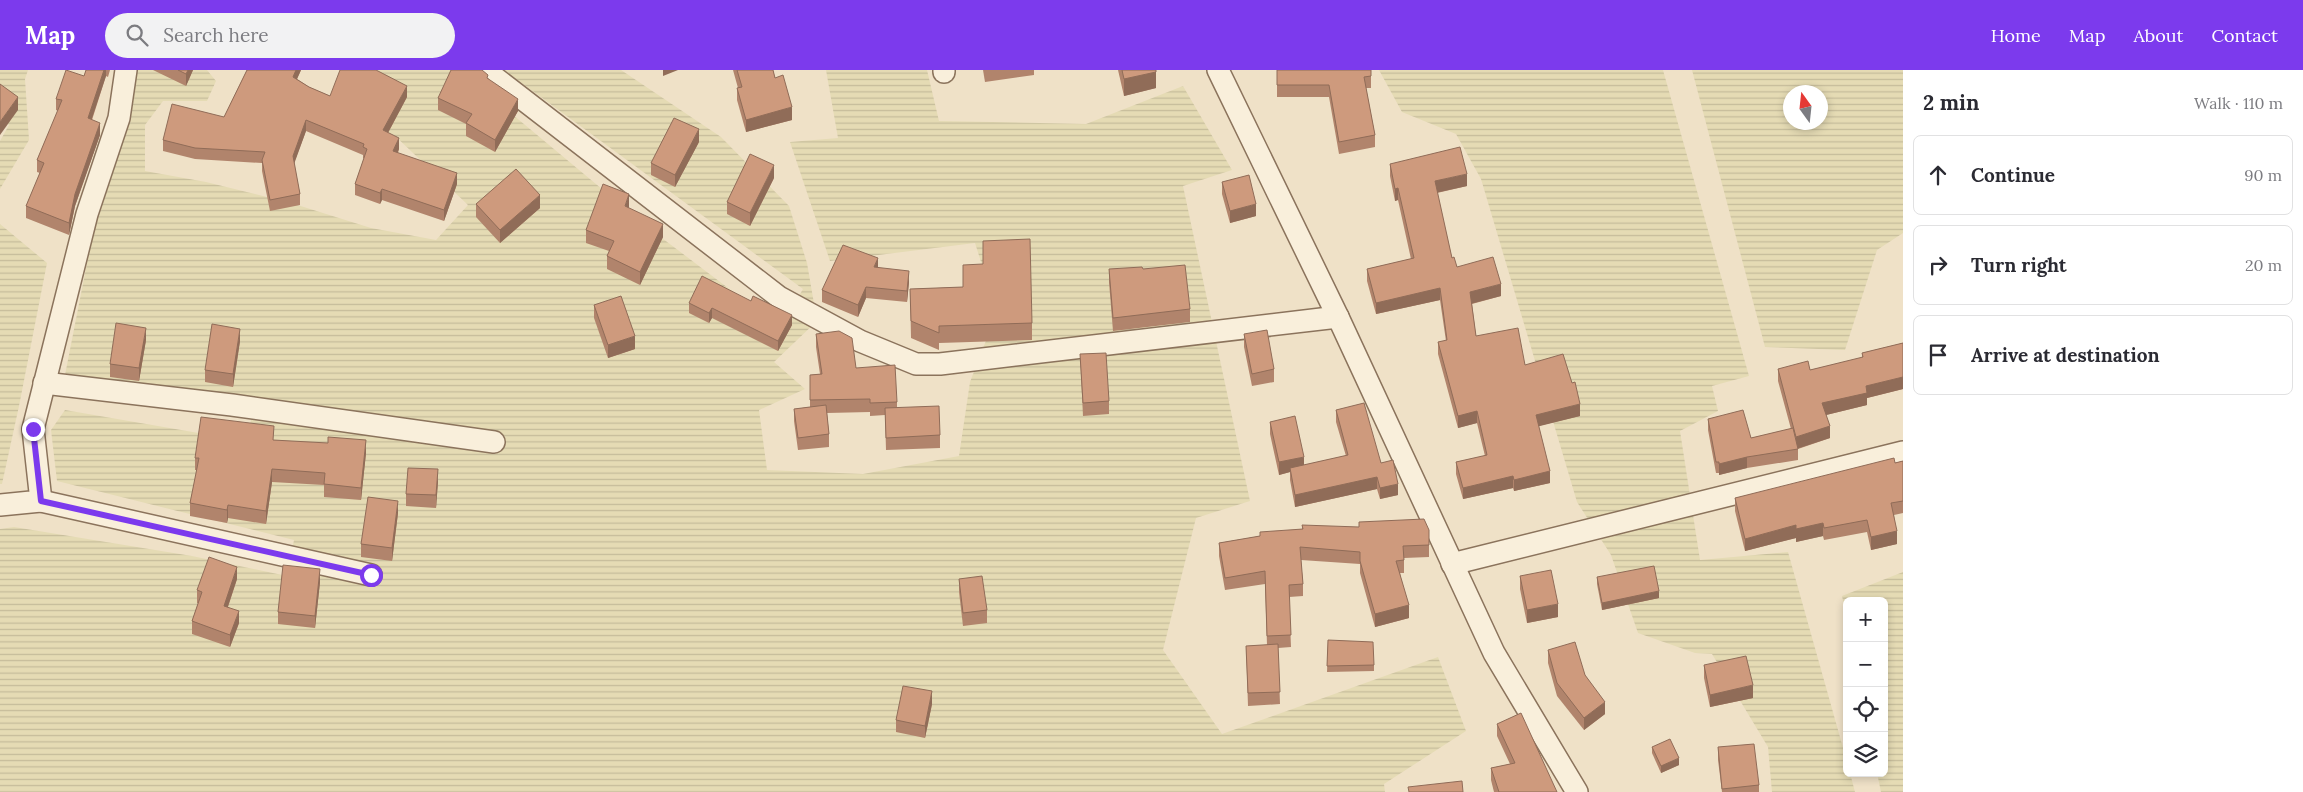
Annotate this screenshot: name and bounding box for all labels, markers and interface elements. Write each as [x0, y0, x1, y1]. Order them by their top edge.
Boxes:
search box [105, 13, 455, 58]
text: Map [25, 20, 75, 51]
icon: search [123, 21, 151, 49]
text: Search here [163, 23, 269, 47]
text: Home [1991, 24, 2041, 47]
text: Map [2069, 24, 2105, 47]
text: About [2133, 24, 2183, 47]
text: Contact [2211, 24, 2278, 47]
north arrow [1783, 85, 1828, 130]
text: 2 min [1923, 89, 1979, 116]
text: Walk · 110 m [2194, 93, 2283, 113]
icon: ahead [1924, 161, 1952, 189]
text: Continue [1971, 163, 2055, 187]
text: 90 m [2244, 165, 2282, 185]
icon: right [1924, 251, 1952, 279]
text: Turn right [1971, 253, 2067, 277]
text: 20 m [2245, 255, 2282, 275]
icon: arrive [1924, 341, 1952, 369]
text: Arrive at destination [1971, 343, 2160, 367]
route end [22, 418, 45, 441]
route start [360, 564, 383, 587]
map controls [1843, 597, 1888, 777]
button: + [1843, 597, 1888, 642]
button: − [1843, 642, 1888, 687]
button: locate [1843, 687, 1888, 732]
button: layers [1843, 732, 1888, 777]

